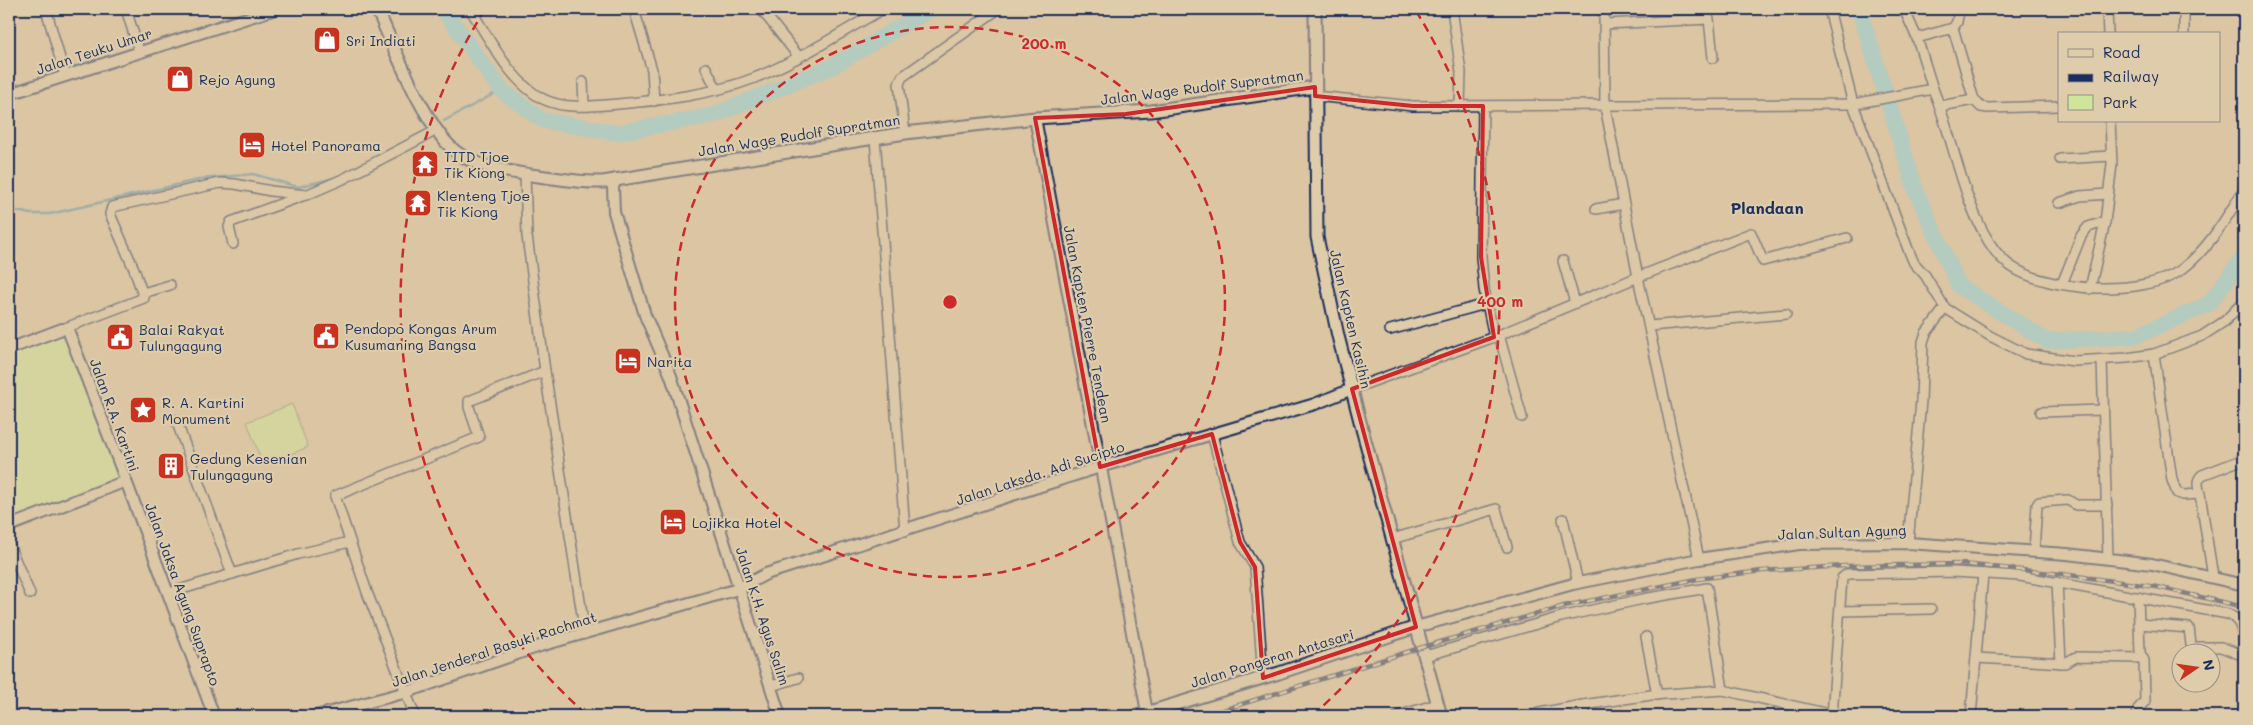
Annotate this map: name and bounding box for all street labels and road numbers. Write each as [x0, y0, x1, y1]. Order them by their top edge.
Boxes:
street label: Jalan Teuku Umar [34, 23, 154, 79]
street label: Jalan Wage Rudolf Supratman [1100, 65, 1304, 109]
street label: Jalan Wage Rudolf Supratman [697, 110, 901, 160]
street label: Jalan Kapten Pierre Tendean [1060, 224, 1116, 424]
street label: Jalan Kapten Kasihin [1326, 248, 1376, 390]
street label: Jalan R.A. Kartini [86, 356, 144, 474]
street label: Jalan Laksda. Adi Sucipto [953, 437, 1127, 509]
street label: Jalan Jaksa Agung Suprapto [141, 500, 225, 688]
street label: Jalan Sultan Agung [1778, 520, 1906, 544]
street label: Jalan K.H. Agus Salim [732, 544, 794, 688]
street label: Jalan Jenderal Basuki Rachmat [389, 607, 599, 691]
street label: Jalan Pangeran Antasari [1188, 624, 1356, 692]

